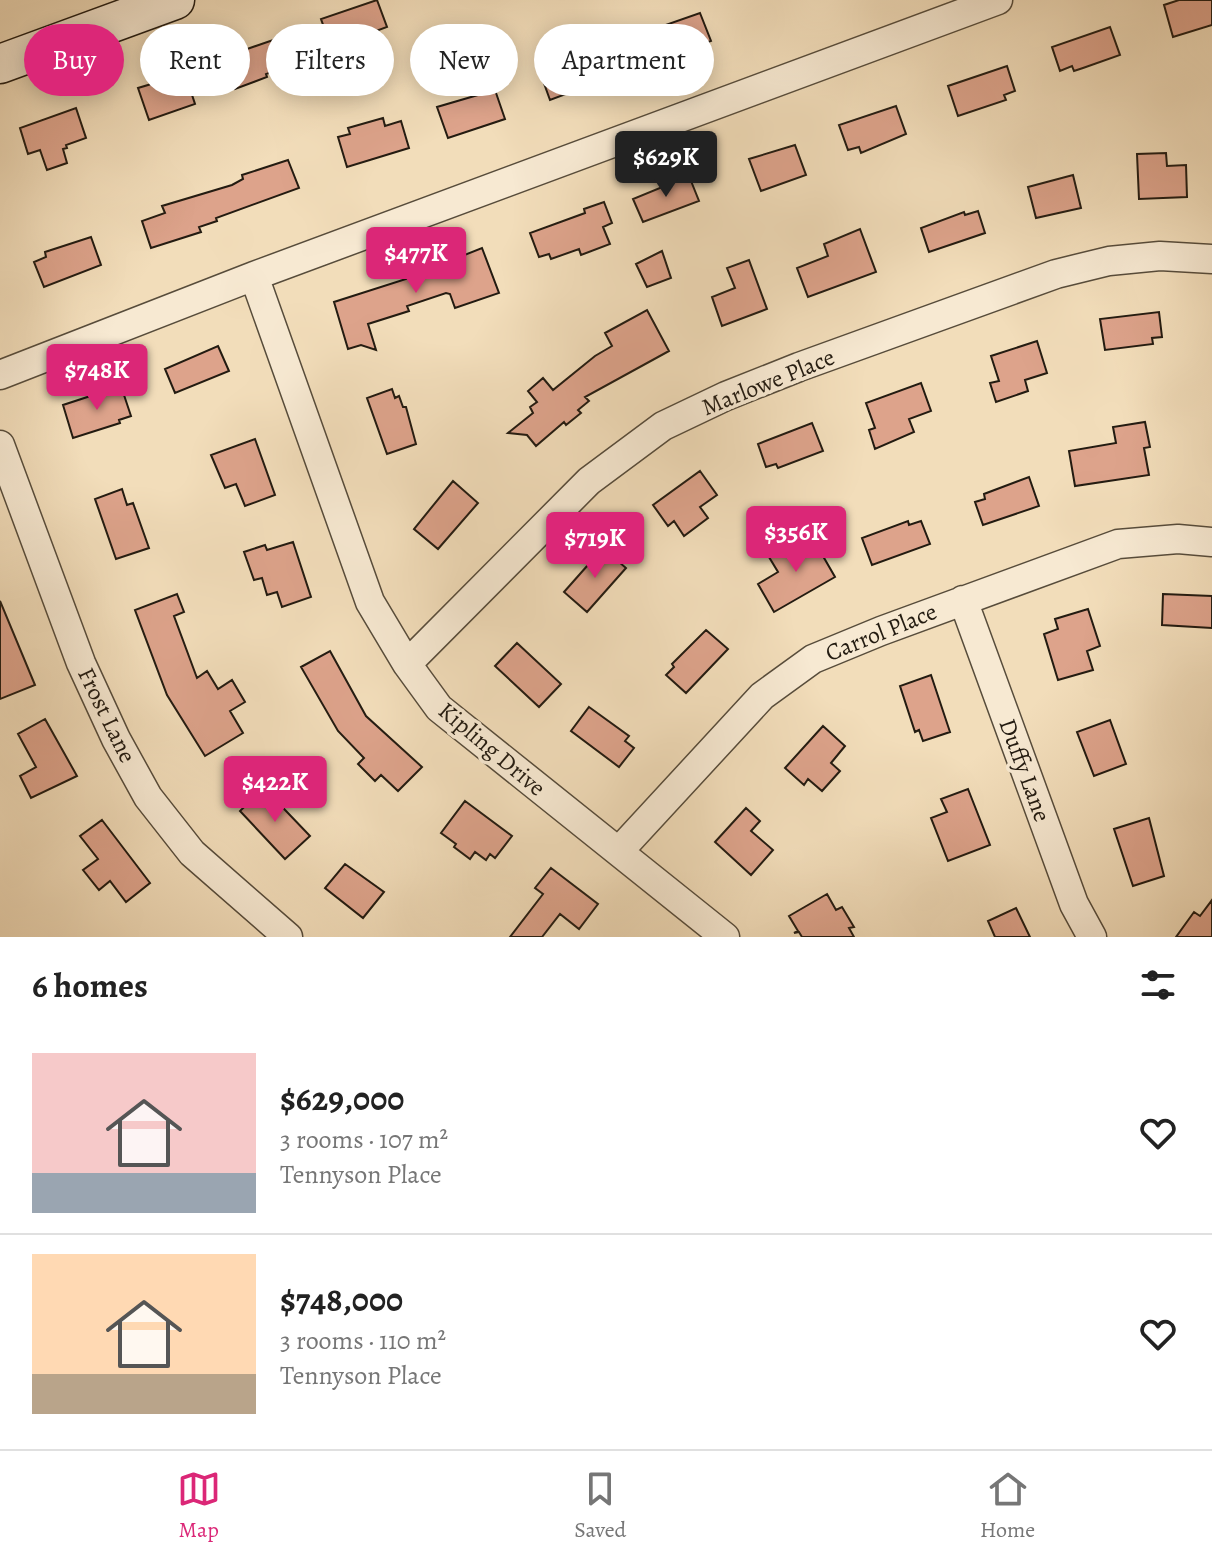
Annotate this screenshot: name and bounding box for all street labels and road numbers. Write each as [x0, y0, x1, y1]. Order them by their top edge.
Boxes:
street label: Marlowe Place [697, 341, 839, 423]
street label: Carrol Place [820, 595, 942, 669]
street label: Frost Lane [70, 662, 144, 768]
street label: Kipling Drive [432, 695, 552, 803]
street label: Duffy Lane [992, 714, 1058, 826]

